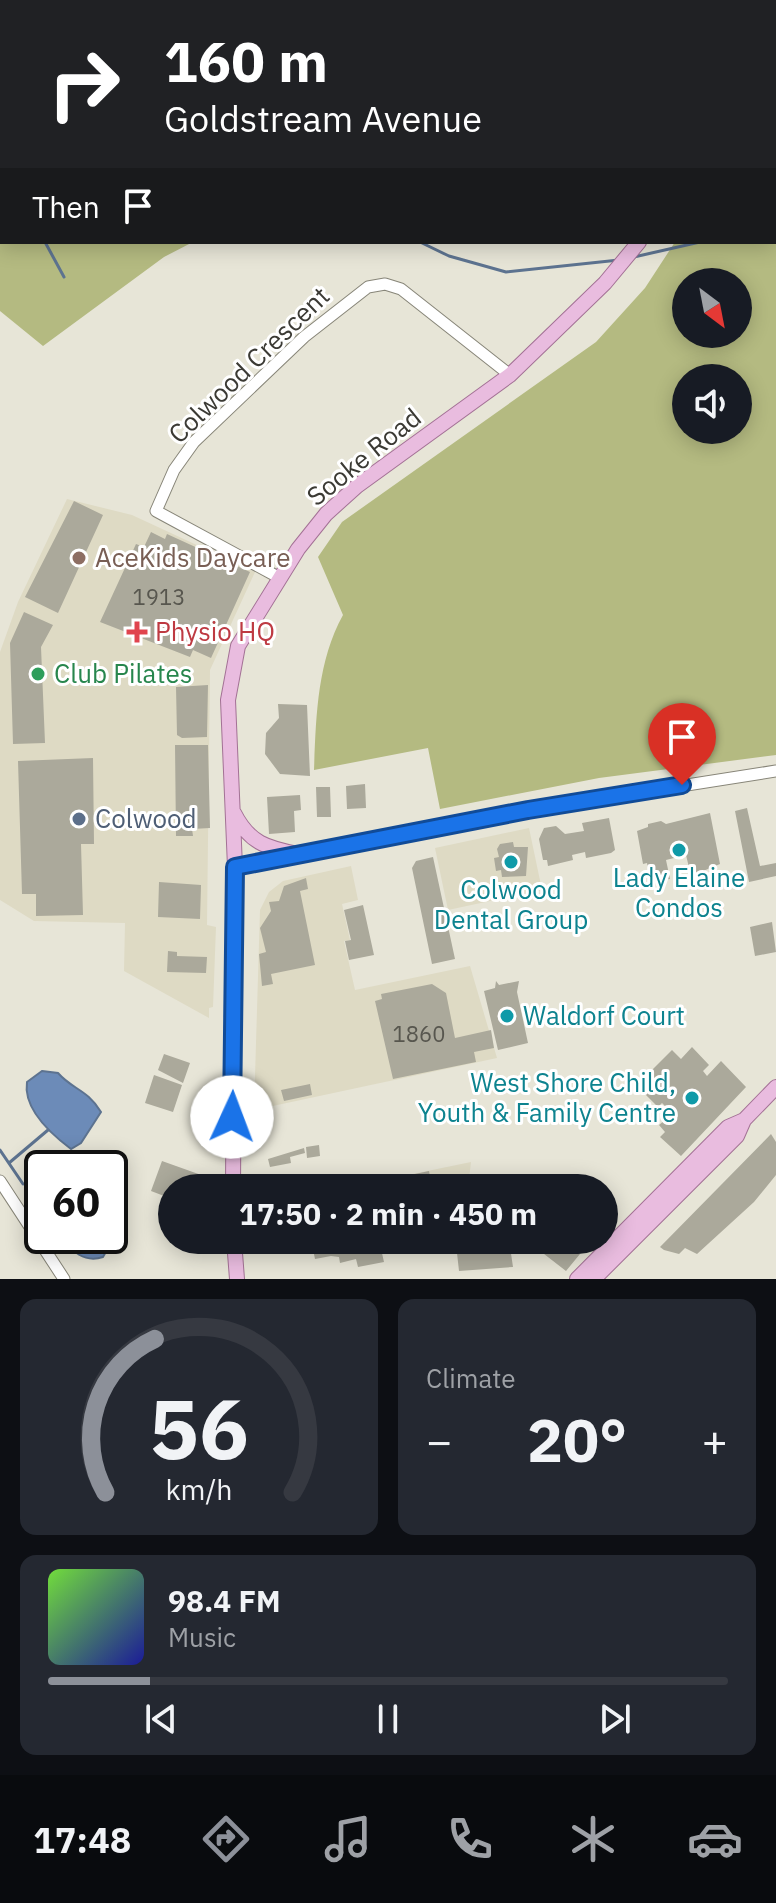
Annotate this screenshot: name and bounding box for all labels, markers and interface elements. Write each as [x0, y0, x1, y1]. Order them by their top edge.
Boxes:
text: 160 m [164, 25, 328, 97]
icon: right [32, 32, 136, 136]
text: Goldstream Avenue [164, 95, 482, 142]
icon: arrive [116, 184, 160, 228]
text: Then [32, 187, 100, 226]
north arrow [672, 268, 752, 348]
map controls [672, 268, 752, 444]
street label: Colwood Crescent [160, 279, 336, 450]
button: sound [672, 364, 752, 444]
street label: Sooke Road [299, 400, 428, 513]
place label: AceKids Daycare [95, 540, 290, 574]
marker: AceKids Daycare [70, 549, 88, 567]
house number: 1913 [133, 582, 185, 611]
place label: Physio HQ [155, 614, 275, 648]
marker: Physio HQ [126, 621, 148, 643]
place label: Club Pilates [54, 656, 192, 690]
marker: Club Pilates [29, 665, 47, 683]
pin [648, 703, 716, 785]
icon: arrive [660, 715, 704, 759]
place label: Colwood [95, 801, 197, 835]
marker: Colwood [70, 810, 88, 828]
marker: Lady Elaine Condos [670, 841, 688, 859]
marker: Colwood Dental Group [502, 853, 520, 871]
place label: Lady Elaine Condos [613, 860, 745, 924]
place label: Colwood Dental Group [434, 872, 588, 936]
place label: Waldorf Court [523, 998, 685, 1032]
marker: Waldorf Court [498, 1007, 516, 1025]
house number: 1860 [393, 1019, 445, 1048]
place label: West Shore Child, Youth & Family Centre [418, 1065, 676, 1129]
position arrow [190, 1075, 274, 1159]
marker: West Shore Child, Youth & Family Centre [683, 1089, 701, 1107]
speed limit sign: 60 [24, 1150, 128, 1254]
text: 17:50 · 2 min · 450 m [239, 1194, 537, 1233]
text: Climate [426, 1361, 516, 1395]
text: 56 [149, 1374, 249, 1482]
text: 20° [527, 1400, 627, 1479]
text: − [426, 1412, 452, 1469]
text: + [702, 1412, 728, 1469]
text: km/h [165, 1471, 233, 1508]
text: 98.4 FM [168, 1581, 281, 1620]
text: Music [168, 1620, 236, 1654]
icon: previous [139, 1697, 183, 1741]
icon: pause [366, 1697, 410, 1741]
icon: next [593, 1697, 637, 1741]
icon: directions [198, 1811, 254, 1867]
icon: music [320, 1811, 376, 1867]
icon: phone [442, 1811, 498, 1867]
icon: climate [565, 1811, 621, 1867]
icon: car [687, 1811, 743, 1867]
text: 17:48 [33, 1816, 131, 1863]

